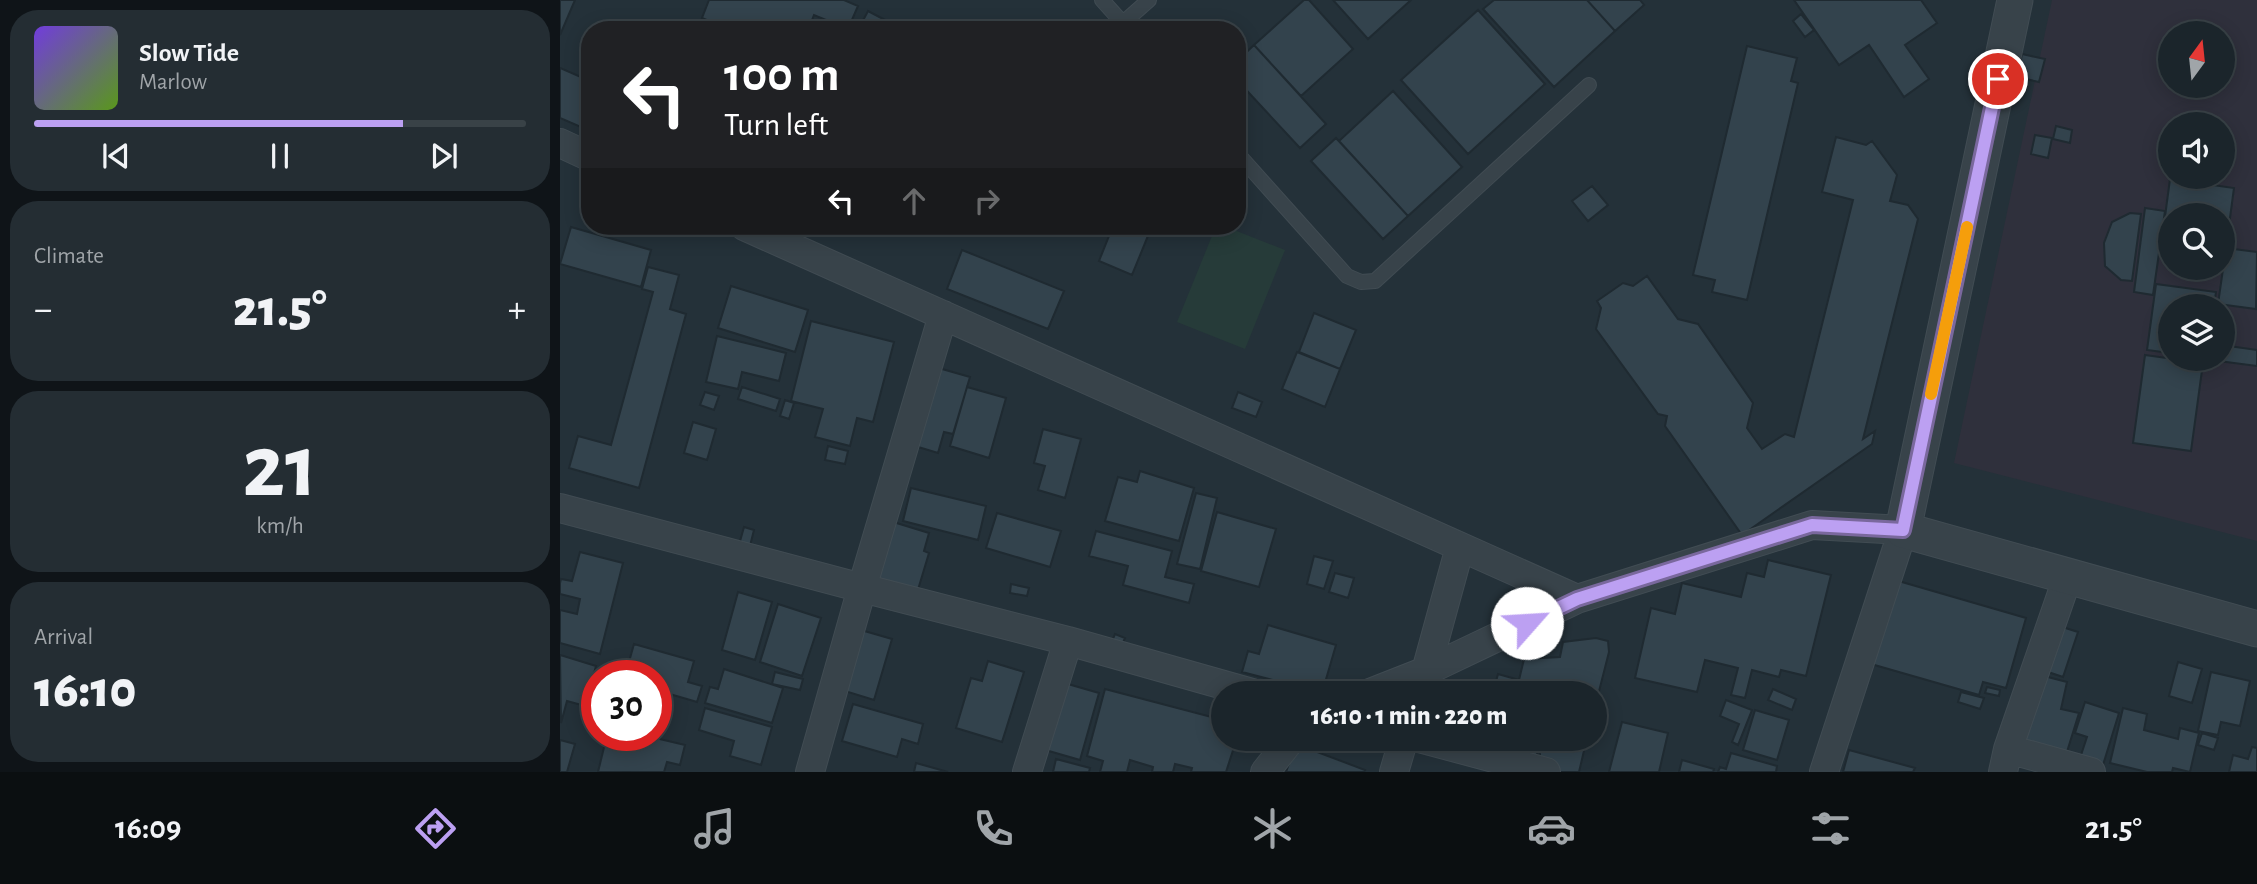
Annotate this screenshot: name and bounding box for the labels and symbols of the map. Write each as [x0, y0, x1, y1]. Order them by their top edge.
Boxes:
north arrow [2158, 21, 2235, 98]
pin [1968, 49, 2028, 109]
position arrow [1490, 586, 1564, 660]
speed limit sign: 30 [581, 660, 672, 751]

